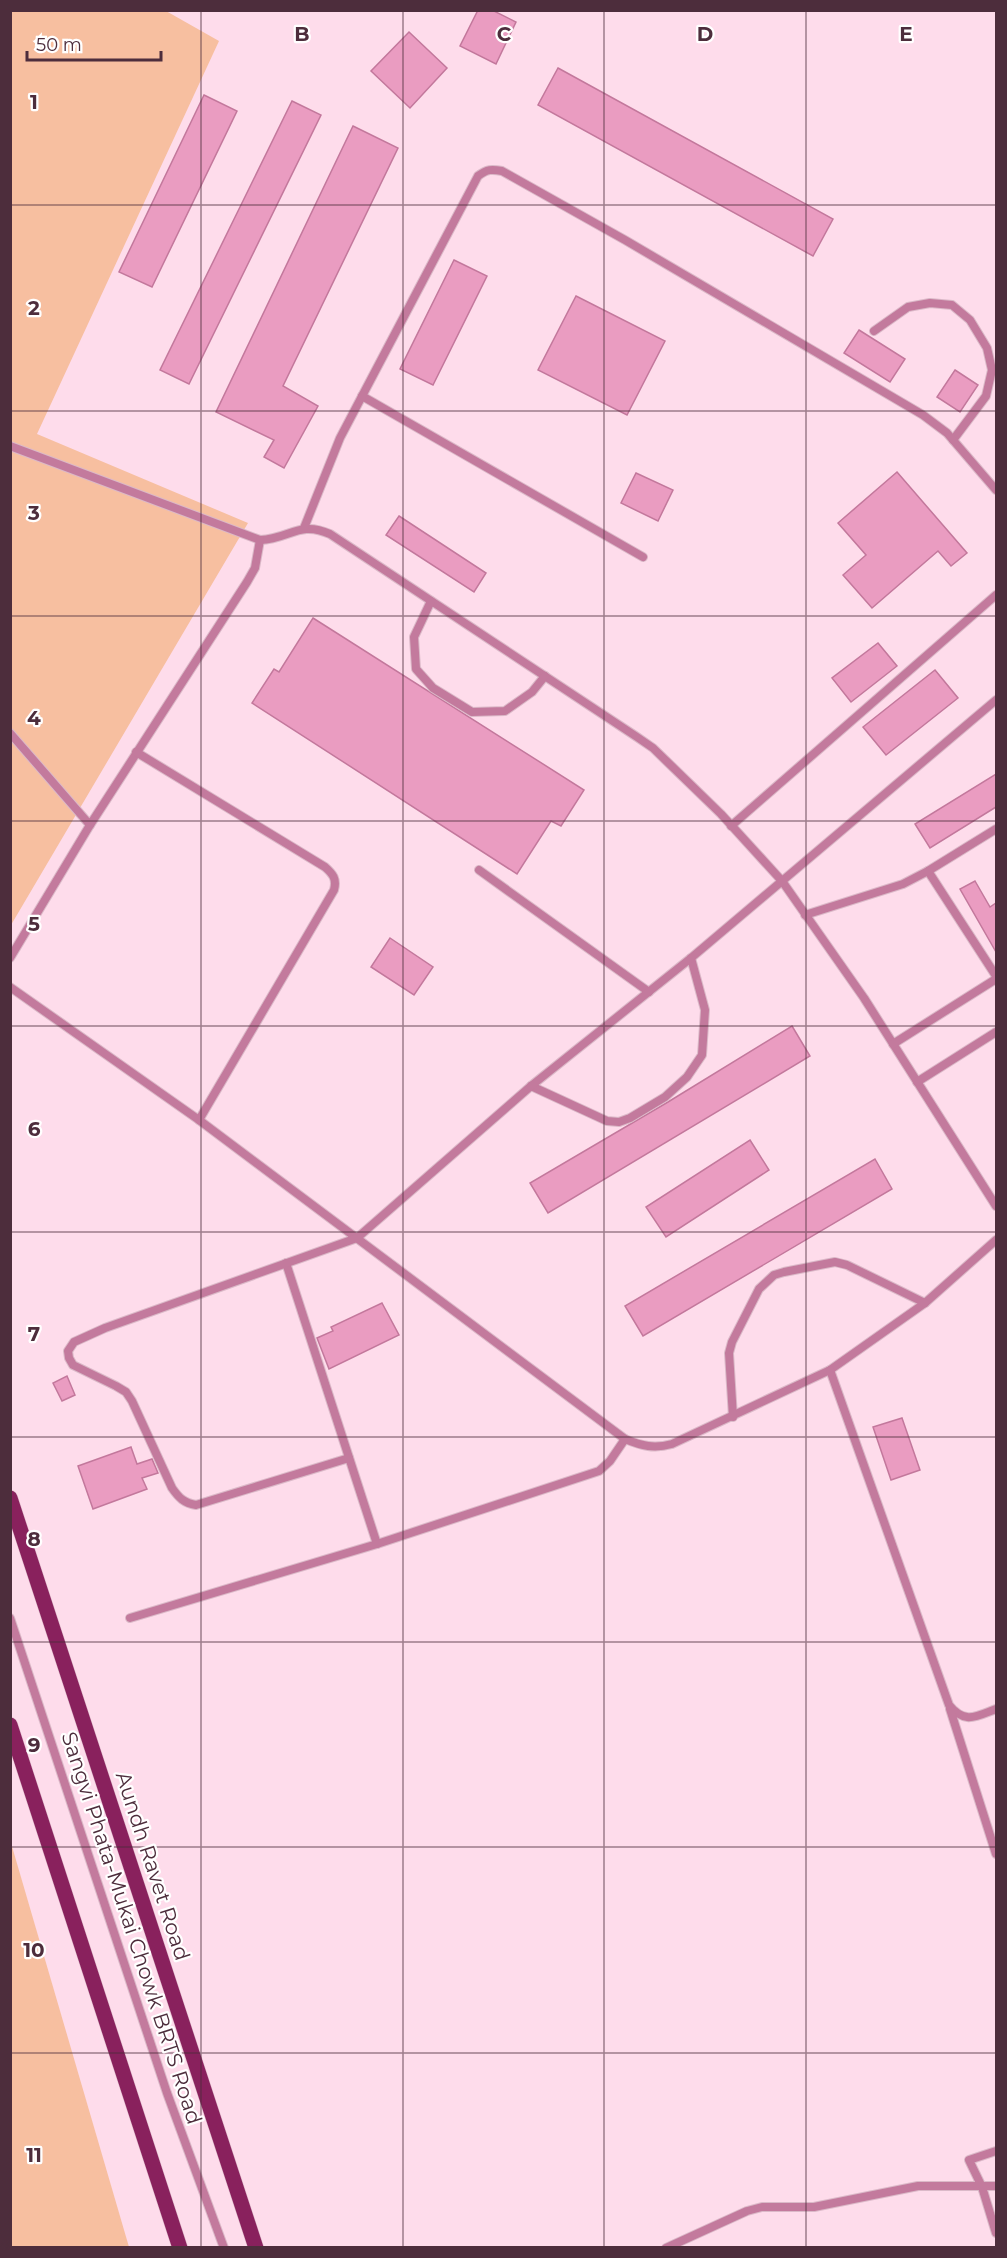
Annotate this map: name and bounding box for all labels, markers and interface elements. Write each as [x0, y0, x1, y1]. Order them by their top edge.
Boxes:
text: B [294, 22, 310, 46]
text: C [497, 22, 512, 46]
text: D [697, 22, 713, 46]
text: E [899, 22, 913, 46]
scale bar [27, 24, 160, 62]
text: 50 m [36, 34, 82, 56]
text: 1 [30, 90, 38, 114]
text: 2 [28, 296, 40, 320]
text: 3 [27, 501, 40, 525]
text: 4 [27, 706, 41, 730]
text: 5 [28, 912, 40, 936]
text: 6 [28, 1117, 41, 1141]
text: 7 [28, 1322, 40, 1346]
text: 8 [27, 1527, 41, 1551]
street label: Sangvi Phata-Mukai Chowk BRTS Road [57, 1729, 207, 2127]
text: 9 [28, 1733, 40, 1757]
street label: Aundh Ravet Road [111, 1768, 195, 1964]
text: 10 [23, 1938, 45, 1962]
text: 11 [26, 2143, 42, 2167]

